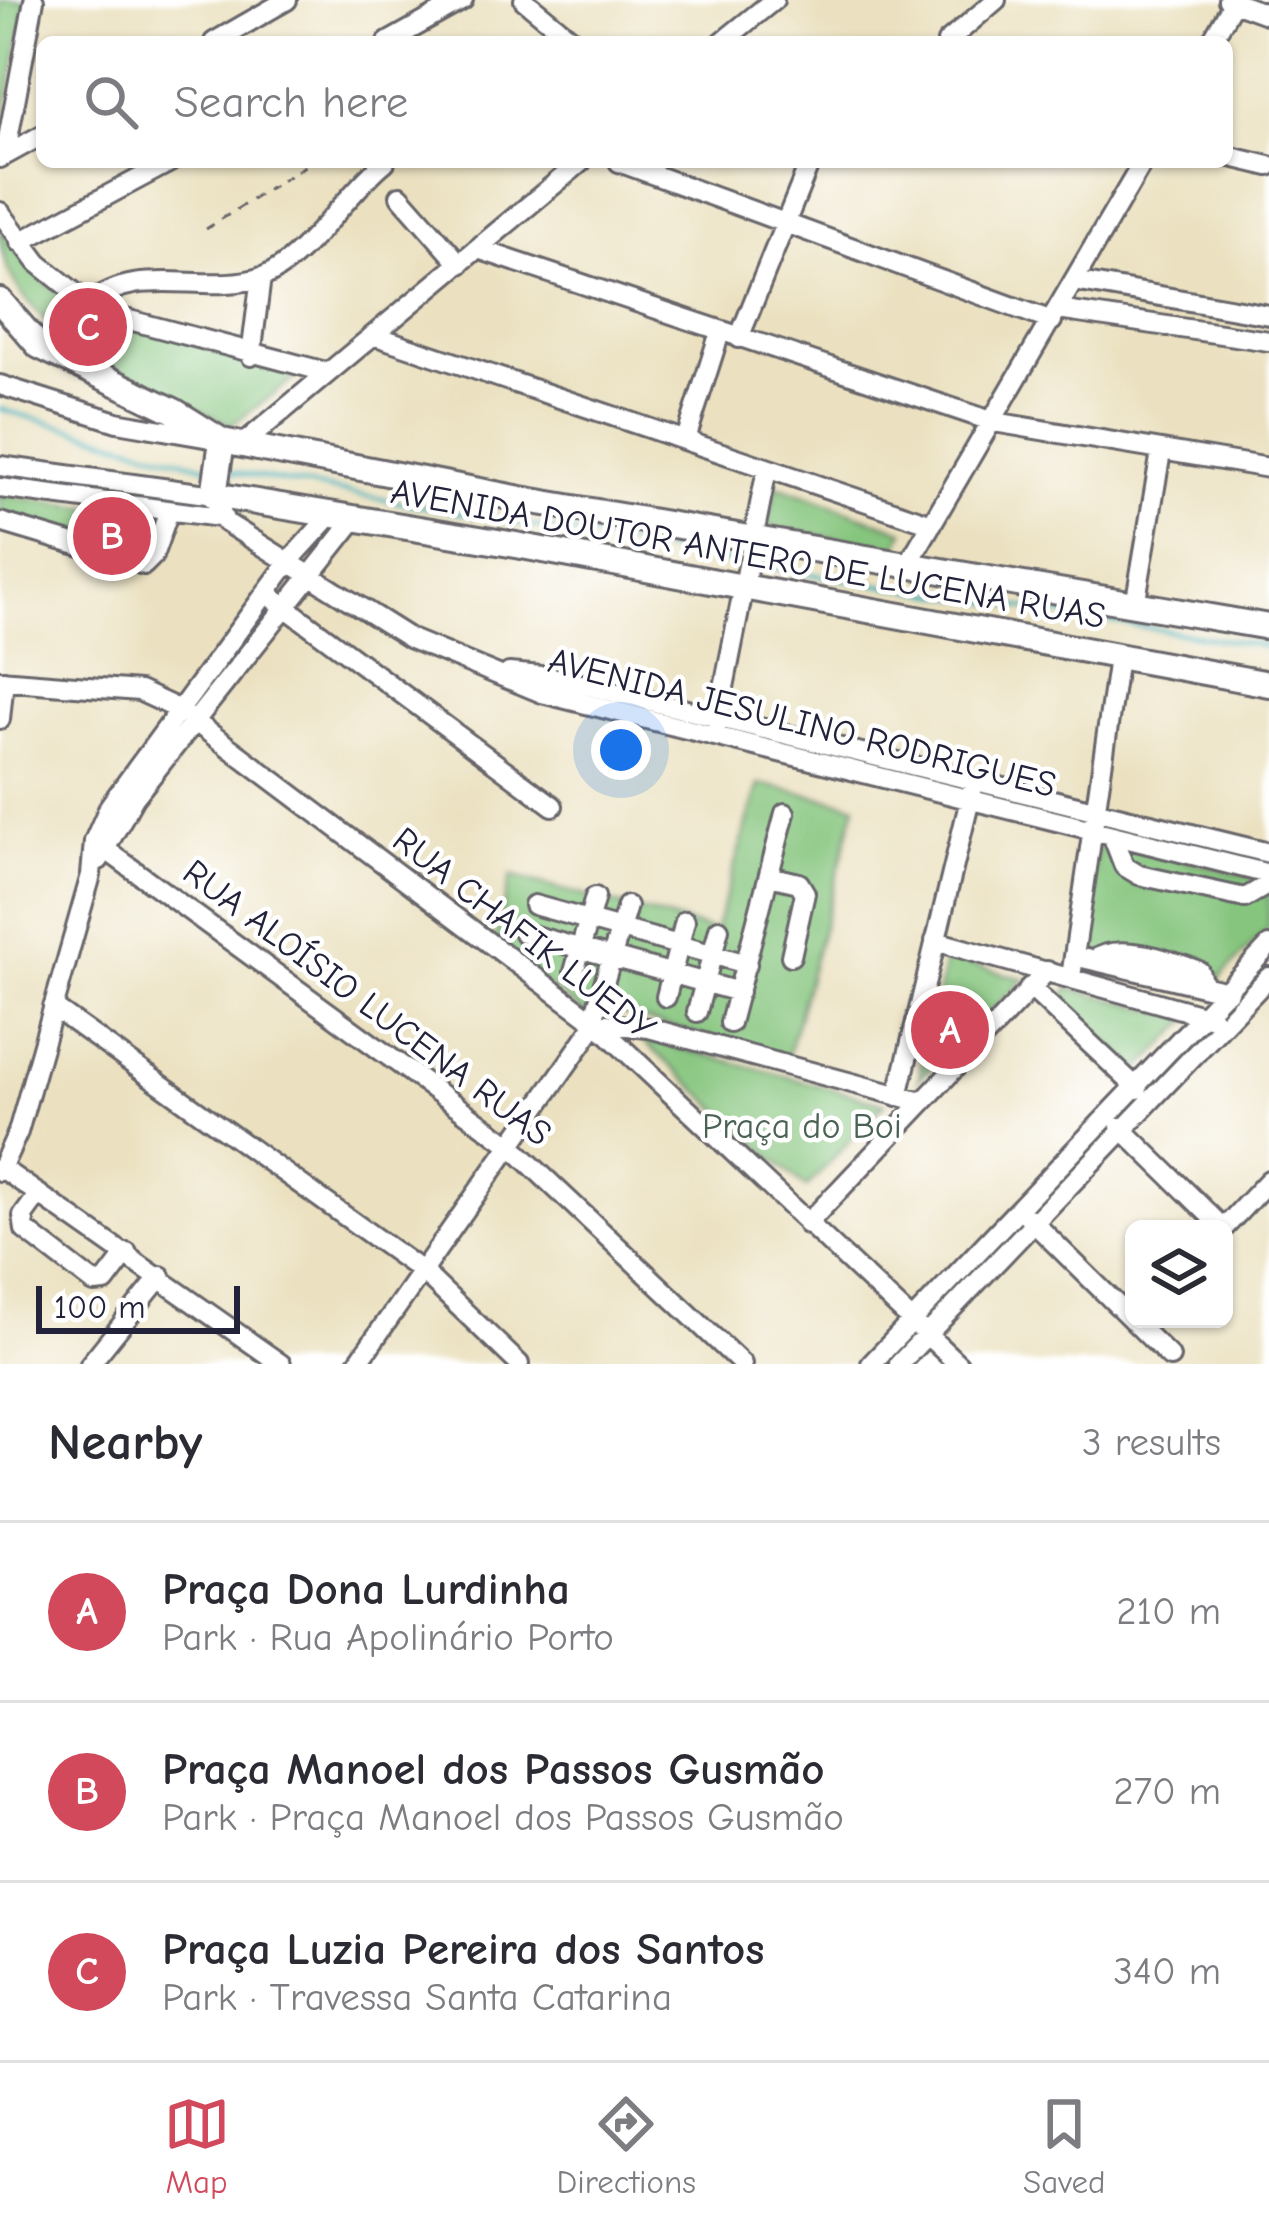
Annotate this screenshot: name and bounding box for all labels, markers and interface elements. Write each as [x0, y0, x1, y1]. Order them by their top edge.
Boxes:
search box [36, 36, 1233, 168]
icon: search [78, 69, 144, 135]
text: Search here [174, 76, 408, 128]
pin: C [49, 282, 127, 372]
street label: AVENIDA DOUTOR ANTERO DE LUCENA RUAS [388, 471, 1108, 637]
pin: B [73, 491, 151, 581]
street label: AVENIDA JESULINO RODRIGUES [544, 640, 1060, 806]
your location [591, 720, 651, 780]
street label: RUA CHAFIK LUEDY [385, 819, 664, 1049]
street label: RUA ALOÍSIO LUCENA RUAS [175, 851, 559, 1155]
pin: A [911, 985, 989, 1075]
park label: Praça do Boi [702, 1106, 902, 1147]
map controls [1125, 1220, 1233, 1328]
button: layers [1125, 1220, 1233, 1328]
scale bar [36, 1280, 240, 1333]
text: 100 m [54, 1288, 146, 1326]
text: Nearby [48, 1413, 202, 1472]
text: 3 results [1082, 1420, 1221, 1465]
text: Praça Dona Lurdinha [162, 1563, 570, 1615]
text: A [76, 1589, 98, 1634]
text: 210 m [1116, 1589, 1221, 1634]
text: Park · Rua Apolinário Porto [162, 1615, 614, 1660]
text: Praça Manoel dos Passos Gusmão [162, 1743, 825, 1795]
text: B [75, 1769, 99, 1814]
text: 270 m [1113, 1769, 1221, 1814]
text: Park · Praça Manoel dos Passos Gusmão [162, 1795, 844, 1840]
text: Praça Luzia Pereira dos Santos [162, 1923, 764, 1975]
text: C [75, 1949, 99, 1994]
text: 340 m [1113, 1949, 1221, 1994]
text: Park · Travessa Santa Catarina [162, 1975, 672, 2020]
tab: Map [164, 2091, 230, 2201]
tab: Directions [557, 2091, 696, 2201]
tab: Saved [1023, 2091, 1105, 2201]

